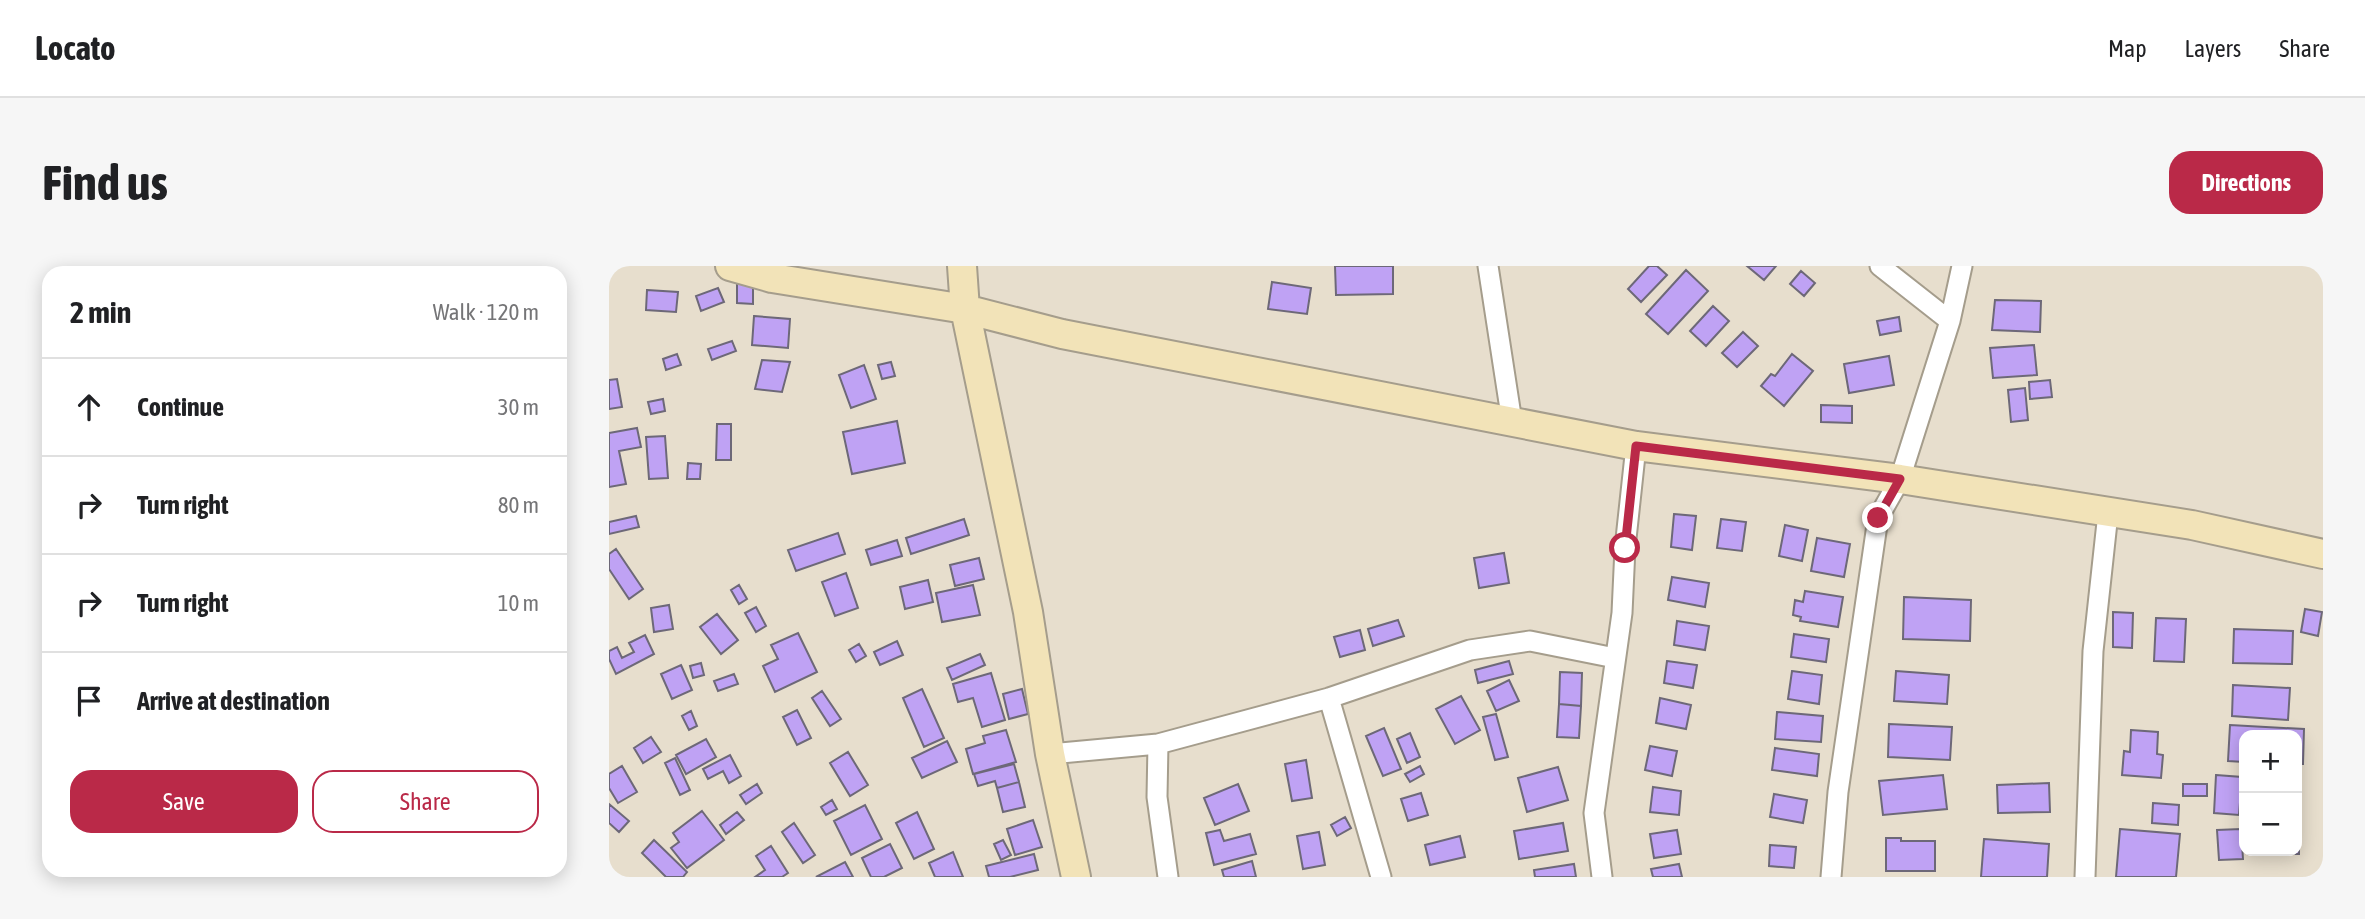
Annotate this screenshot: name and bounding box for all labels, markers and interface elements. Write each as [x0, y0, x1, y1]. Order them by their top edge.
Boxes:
text: Locato [35, 29, 116, 67]
text: Map [2108, 35, 2147, 62]
text: Layers [2185, 35, 2241, 62]
text: Share [2279, 35, 2330, 62]
button: Directions [2169, 151, 2323, 214]
text: Find us [42, 154, 168, 210]
text: 2 min [70, 295, 131, 329]
text: Walk · 120 m [433, 299, 539, 325]
icon: ahead [70, 388, 108, 426]
text: Continue [137, 392, 224, 422]
text: 30 m [498, 394, 539, 420]
icon: right [70, 486, 108, 524]
text: Turn right [137, 490, 228, 520]
text: 80 m [498, 492, 539, 518]
route end [1862, 502, 1893, 533]
route start [1609, 532, 1640, 563]
icon: right [70, 584, 108, 622]
text: Turn right [137, 588, 228, 618]
text: 10 m [498, 590, 539, 616]
icon: arrive [70, 682, 108, 720]
text: Arrive at destination [137, 686, 330, 716]
map controls [2239, 730, 2302, 856]
button: + [2239, 730, 2302, 793]
button: Save [70, 770, 298, 833]
button: Share [312, 770, 539, 833]
button: − [2239, 793, 2302, 856]

